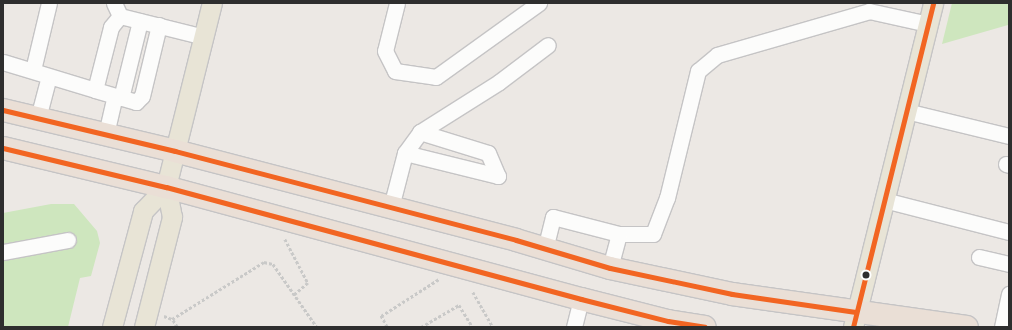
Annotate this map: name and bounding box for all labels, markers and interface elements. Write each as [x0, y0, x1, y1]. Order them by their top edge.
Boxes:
unlabelled marker [861, 270, 871, 280]

